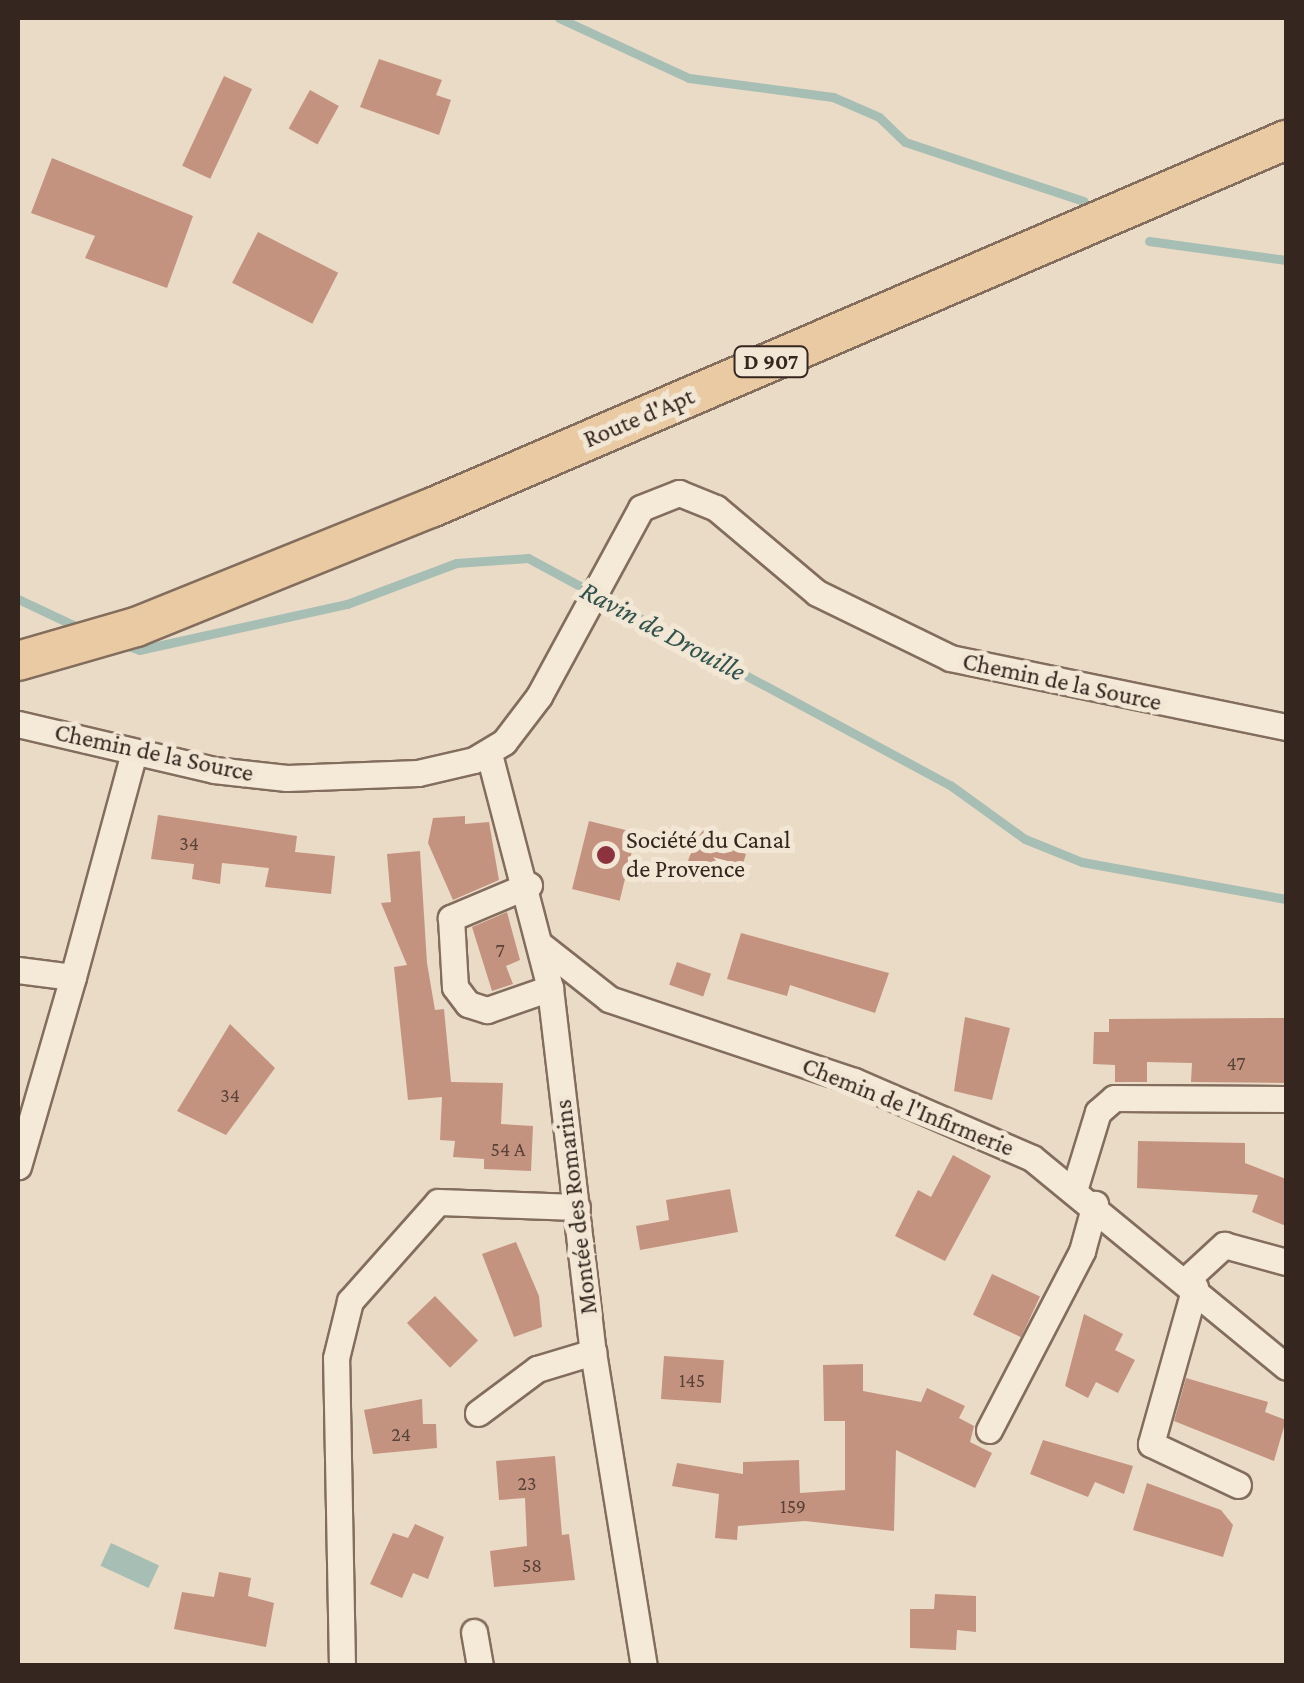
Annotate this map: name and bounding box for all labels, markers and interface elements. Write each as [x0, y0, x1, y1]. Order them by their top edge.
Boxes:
road number: D 907 [734, 345, 808, 379]
street label: Route d'Apt [579, 381, 699, 455]
water label: Ravin de Drouille [575, 573, 751, 689]
street label: Chemin de la Source [960, 646, 1164, 718]
street label: Chemin de la Source [52, 717, 256, 789]
place label: Société du Canal de Provence [626, 826, 791, 885]
house number: 34 [179, 831, 199, 855]
marker: Société du Canal de Provence [595, 844, 617, 866]
house number: 7 [495, 938, 505, 962]
street label: Chemin de l'Infirmerie [798, 1051, 1018, 1163]
house number: 47 [1227, 1051, 1245, 1075]
house number: 34 [220, 1083, 240, 1107]
street label: Montée des Romarins [548, 1098, 604, 1316]
house number: 54 A [491, 1137, 525, 1161]
house number: 145 [679, 1368, 705, 1392]
house number: 24 [391, 1422, 411, 1446]
house number: 23 [517, 1471, 537, 1495]
house number: 159 [780, 1494, 806, 1518]
house number: 58 [522, 1553, 542, 1577]

